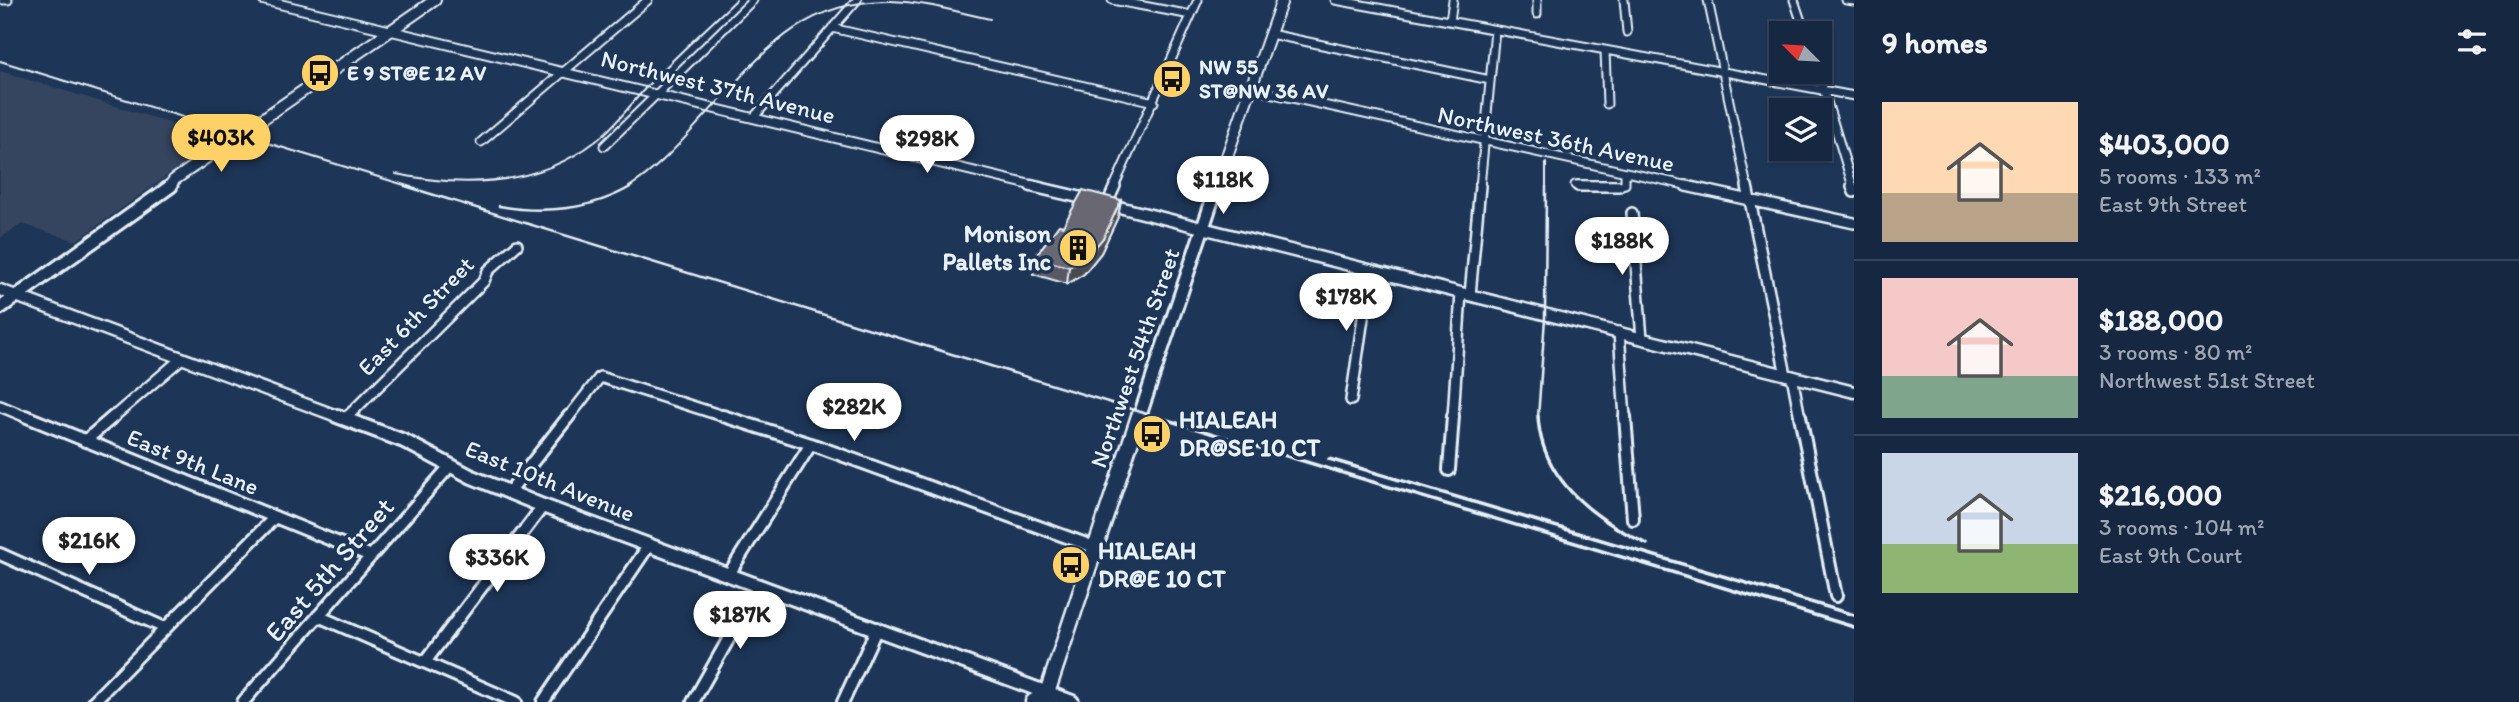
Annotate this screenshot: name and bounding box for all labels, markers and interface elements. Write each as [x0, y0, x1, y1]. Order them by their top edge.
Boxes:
north arrow [1769, 21, 1832, 84]
map controls [1769, 21, 1832, 161]
icon: filters [2453, 23, 2491, 61]
text: 9 homes [1882, 24, 1988, 61]
street label: Northwest 37th Avenue [598, 43, 838, 130]
bus stop icon: E 9 ST@E 12 AV [299, 52, 341, 94]
place label: NW 55 ST@NW 36 AV [1199, 54, 1329, 103]
bus stop icon: NW 55 ST@NW 36 AV [1151, 58, 1193, 100]
place label: E 9 ST@E 12 AV [347, 60, 487, 85]
button: layers [1769, 98, 1832, 161]
street label: Northwest 36th Avenue [1435, 99, 1677, 178]
pin: $403K [172, 114, 270, 174]
pin: $298K [878, 116, 976, 175]
text: $403K [188, 123, 254, 151]
text: $298K [895, 124, 959, 152]
text: $403,000 [2099, 125, 2230, 162]
icon: home [1938, 130, 2022, 214]
pin: $118K [1174, 156, 1272, 216]
text: 5 rooms · 133 m² [2099, 162, 2261, 190]
text: $118K [1193, 165, 1253, 193]
text: East 9th Street [2099, 190, 2247, 218]
pin: $188K [1573, 218, 1671, 277]
place label: Monison Pallets Inc [942, 219, 1051, 276]
text: $188K [1591, 226, 1653, 254]
building icon: Monison Pallets Inc [1057, 227, 1099, 269]
street label: Northwest 54th Street [1083, 244, 1186, 471]
street label: East 6th Street [351, 250, 480, 381]
pin: $178K [1297, 274, 1395, 333]
text: $178K [1315, 282, 1377, 310]
text: $188,000 [2099, 301, 2224, 338]
icon: home [1938, 306, 2022, 390]
text: 3 rooms · 80 m² [2099, 338, 2253, 366]
text: Northwest 51st Street [2099, 366, 2315, 394]
pin: $282K [805, 384, 903, 443]
text: $282K [822, 392, 886, 420]
place label: HIALEAH DR@SE 10 CT [1179, 405, 1321, 462]
bus stop icon: HIALEAH DR@SE 10 CT [1131, 413, 1173, 455]
street label: East 9th Lane [123, 422, 263, 501]
street label: East 10th Avenue [461, 433, 639, 528]
text: $216,000 [2099, 476, 2222, 513]
icon: home [1938, 481, 2022, 565]
street label: East 5th Street [257, 490, 401, 648]
text: 3 rooms · 104 m² [2099, 513, 2264, 541]
pin: $216K [40, 518, 138, 577]
text: $216K [58, 526, 120, 554]
pin: $336K [448, 534, 546, 594]
place label: HIALEAH DR@E 10 CT [1098, 536, 1226, 593]
text: East 9th Court [2099, 541, 2242, 569]
text: $336K [465, 543, 529, 571]
bus stop icon: HIALEAH DR@E 10 CT [1050, 544, 1092, 586]
pin: $187K [691, 592, 789, 651]
text: $187K [709, 600, 771, 628]

